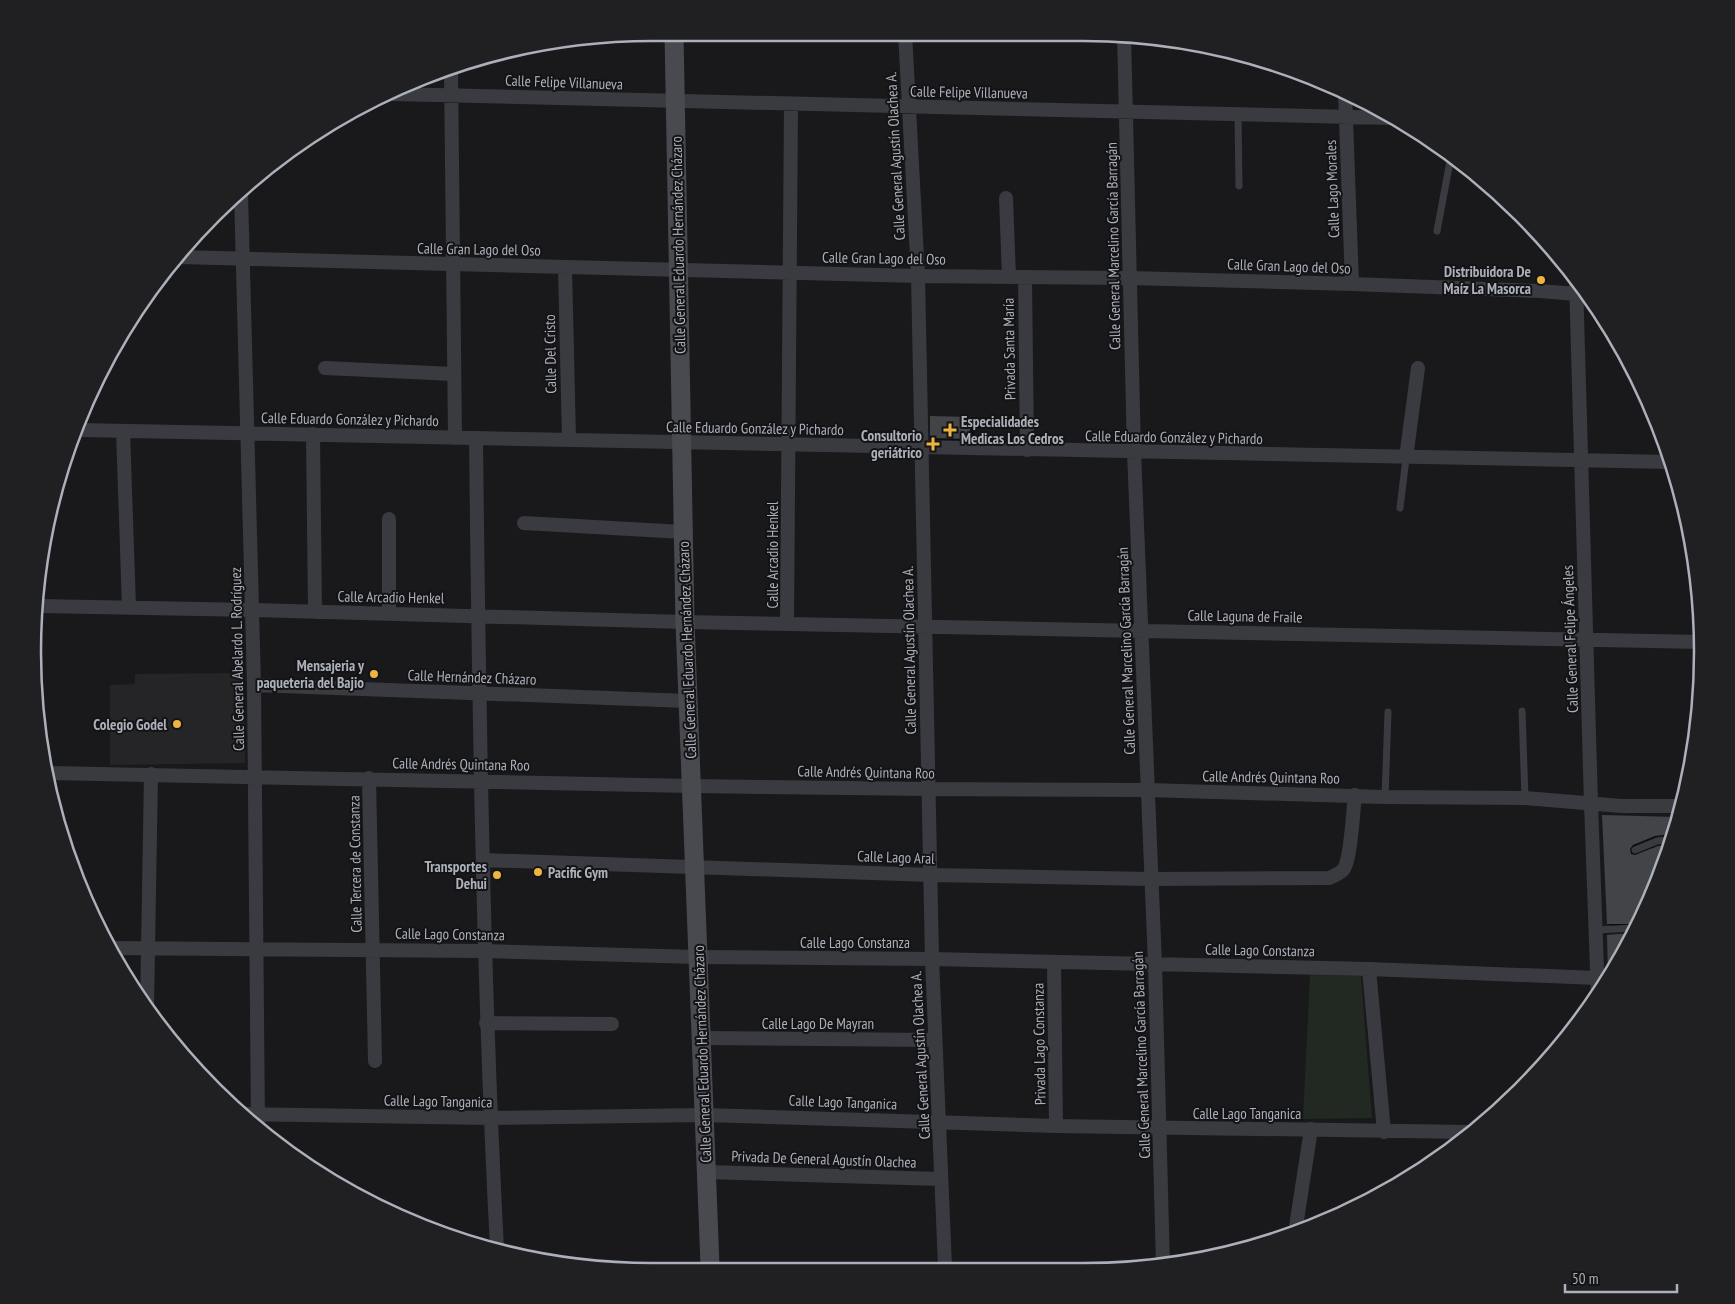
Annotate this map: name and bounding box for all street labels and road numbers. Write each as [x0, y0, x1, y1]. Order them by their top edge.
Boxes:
street label: Calle Felipe Villanueva [505, 70, 623, 94]
street label: Calle General Agustín Olachea A. [881, 71, 909, 241]
street label: Calle Felipe Villanueva [910, 81, 1028, 103]
street label: Calle General Eduardo Hernández Cházaro [667, 136, 689, 354]
street label: Calle Lago Morales [1321, 140, 1343, 238]
street label: Calle General Marcelino García Barragán [1102, 142, 1124, 350]
street label: Calle Gran Lago del Oso [417, 238, 541, 260]
street label: Calle Gran Lago del Oso [822, 247, 946, 269]
street label: Calle Gran Lago del Oso [1227, 254, 1351, 278]
street label: Privada Santa María [999, 298, 1019, 400]
street label: Calle Del Cristo [540, 314, 560, 394]
street label: Calle Eduardo González y Pichardo [261, 408, 439, 430]
street label: Calle Eduardo González y Pichardo [666, 417, 844, 439]
street label: Calle Eduardo González y Pichardo [1085, 426, 1263, 448]
street label: Calle Arcadio Henkel [763, 501, 782, 608]
street label: Calle General Eduardo Hernández Cházaro [674, 541, 700, 759]
street label: Calle General Marcelino García Barragán [1113, 547, 1139, 755]
street label: Calle General Agustín Olachea A. [898, 565, 920, 734]
street label: Calle General Felipe Ángeles [1558, 565, 1582, 713]
street label: Calle General Abelardo L. Rodríguez [226, 567, 248, 751]
street label: Calle Arcadio Henkel [337, 587, 445, 607]
street label: Calle Laguna de Fraile [1187, 605, 1303, 627]
street label: Calle Hernández Cházaro [407, 665, 537, 689]
street label: Calle Andrés Quintana Roo [392, 753, 530, 775]
street label: Calle Andrés Quintana Roo [797, 761, 935, 783]
street label: Calle Andrés Quintana Roo [1202, 766, 1340, 788]
street label: Calle Tercera de Constanza [344, 795, 366, 933]
street label: Calle Lago Aral [857, 846, 936, 868]
street label: Calle Lago Constanza [395, 924, 505, 944]
street label: Calle Lago Constanza [800, 933, 910, 952]
street label: Calle Lago Constanza [1205, 940, 1315, 960]
street label: Calle General Eduardo Hernández Cházaro [689, 945, 715, 1163]
street label: Calle General Marcelino García Barragán [1128, 951, 1154, 1159]
street label: Calle General Agustín Olachea A. [906, 970, 934, 1140]
street label: Privada Lago Constanza [1028, 983, 1050, 1105]
street label: Calle Lago De Mayran [762, 1014, 874, 1033]
street label: Calle Lago Tanganica [384, 1091, 492, 1111]
street label: Calle Lago Tanganica [788, 1091, 898, 1113]
street label: Calle Lago Tanganica [1193, 1104, 1301, 1123]
street label: Privada De General Agustín Olachea [731, 1146, 917, 1172]

